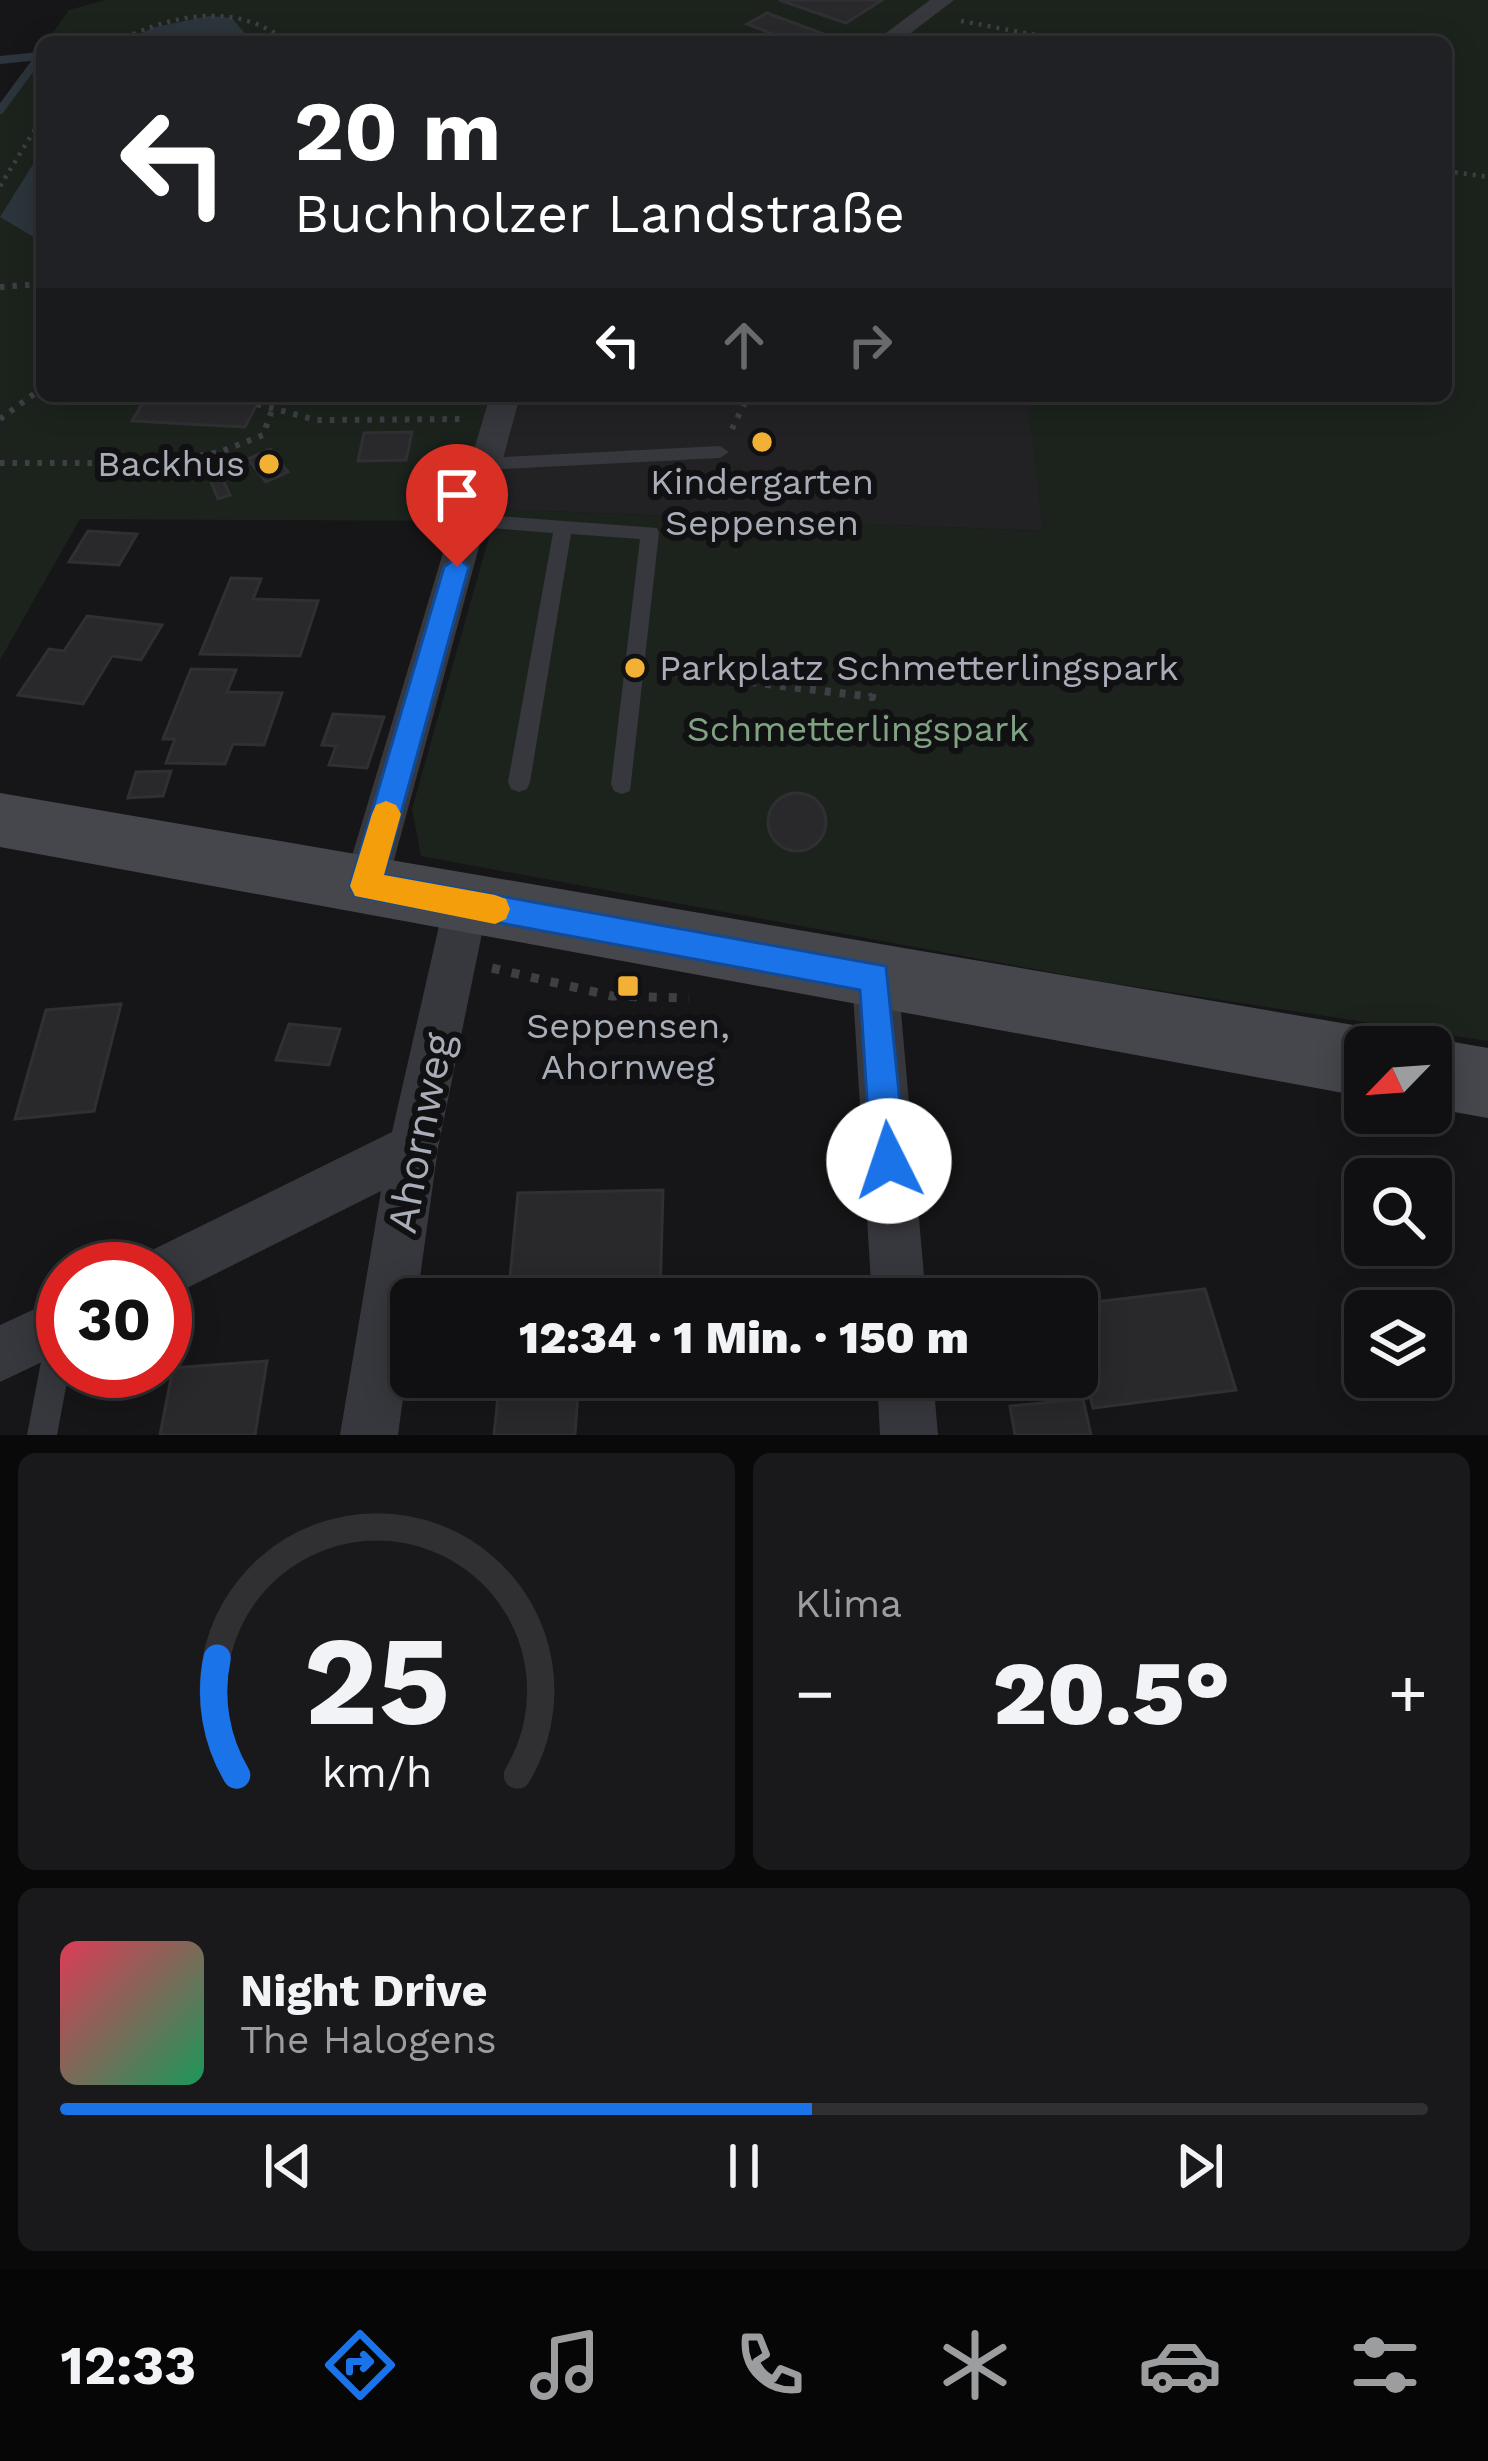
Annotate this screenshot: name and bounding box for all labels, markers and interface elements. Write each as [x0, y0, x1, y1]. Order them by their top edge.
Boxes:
text: 20 m [294, 82, 501, 180]
icon: left [96, 84, 252, 240]
text: Buchholzer Landstraße [294, 182, 905, 245]
icon: left [585, 312, 651, 378]
icon: ahead [711, 312, 777, 378]
icon: right [837, 312, 903, 378]
marker: Kindergarten Seppensen [749, 429, 775, 455]
place label: Backhus [97, 443, 245, 485]
pin [406, 444, 508, 567]
marker: Backhus [256, 451, 282, 477]
place label: Kindergarten Seppensen [650, 461, 874, 544]
icon: arrive [424, 462, 490, 528]
place label: Parkplatz Schmetterlingspark [659, 647, 1179, 689]
marker: Parkplatz Schmetterlingspark [622, 655, 648, 681]
park label: Schmetterlingspark [687, 708, 1029, 750]
marker: Seppensen, Ahornweg [615, 973, 641, 999]
place label: Seppensen, Ahornweg [526, 1005, 730, 1088]
north arrow [1344, 1026, 1452, 1134]
map controls [1344, 1026, 1452, 1398]
street label: Ahornweg [377, 1028, 464, 1237]
position arrow [826, 1098, 952, 1224]
button: search [1344, 1158, 1452, 1266]
speed limit sign: 30 [36, 1242, 192, 1398]
button: layers [1344, 1290, 1452, 1398]
text: 12:34 · 1 Min. · 150 m [519, 1311, 969, 1364]
text: Klima [795, 1581, 902, 1626]
text: 25 [303, 1608, 450, 1754]
text: 20.5° [993, 1640, 1230, 1746]
text: − [795, 1655, 835, 1732]
text: + [1388, 1655, 1428, 1732]
text: km/h [321, 1746, 432, 1796]
text: Night Drive [240, 1964, 488, 2017]
text: The Halogens [240, 2017, 496, 2062]
icon: previous [255, 2133, 321, 2199]
icon: pause [711, 2133, 777, 2199]
icon: next [1167, 2133, 1233, 2199]
icon: directions [318, 2323, 402, 2407]
icon: music [523, 2323, 607, 2407]
icon: phone [728, 2323, 812, 2407]
icon: climate [933, 2323, 1017, 2407]
icon: car [1138, 2323, 1222, 2407]
icon: filters [1343, 2323, 1427, 2407]
text: 12:33 [61, 2334, 196, 2397]

